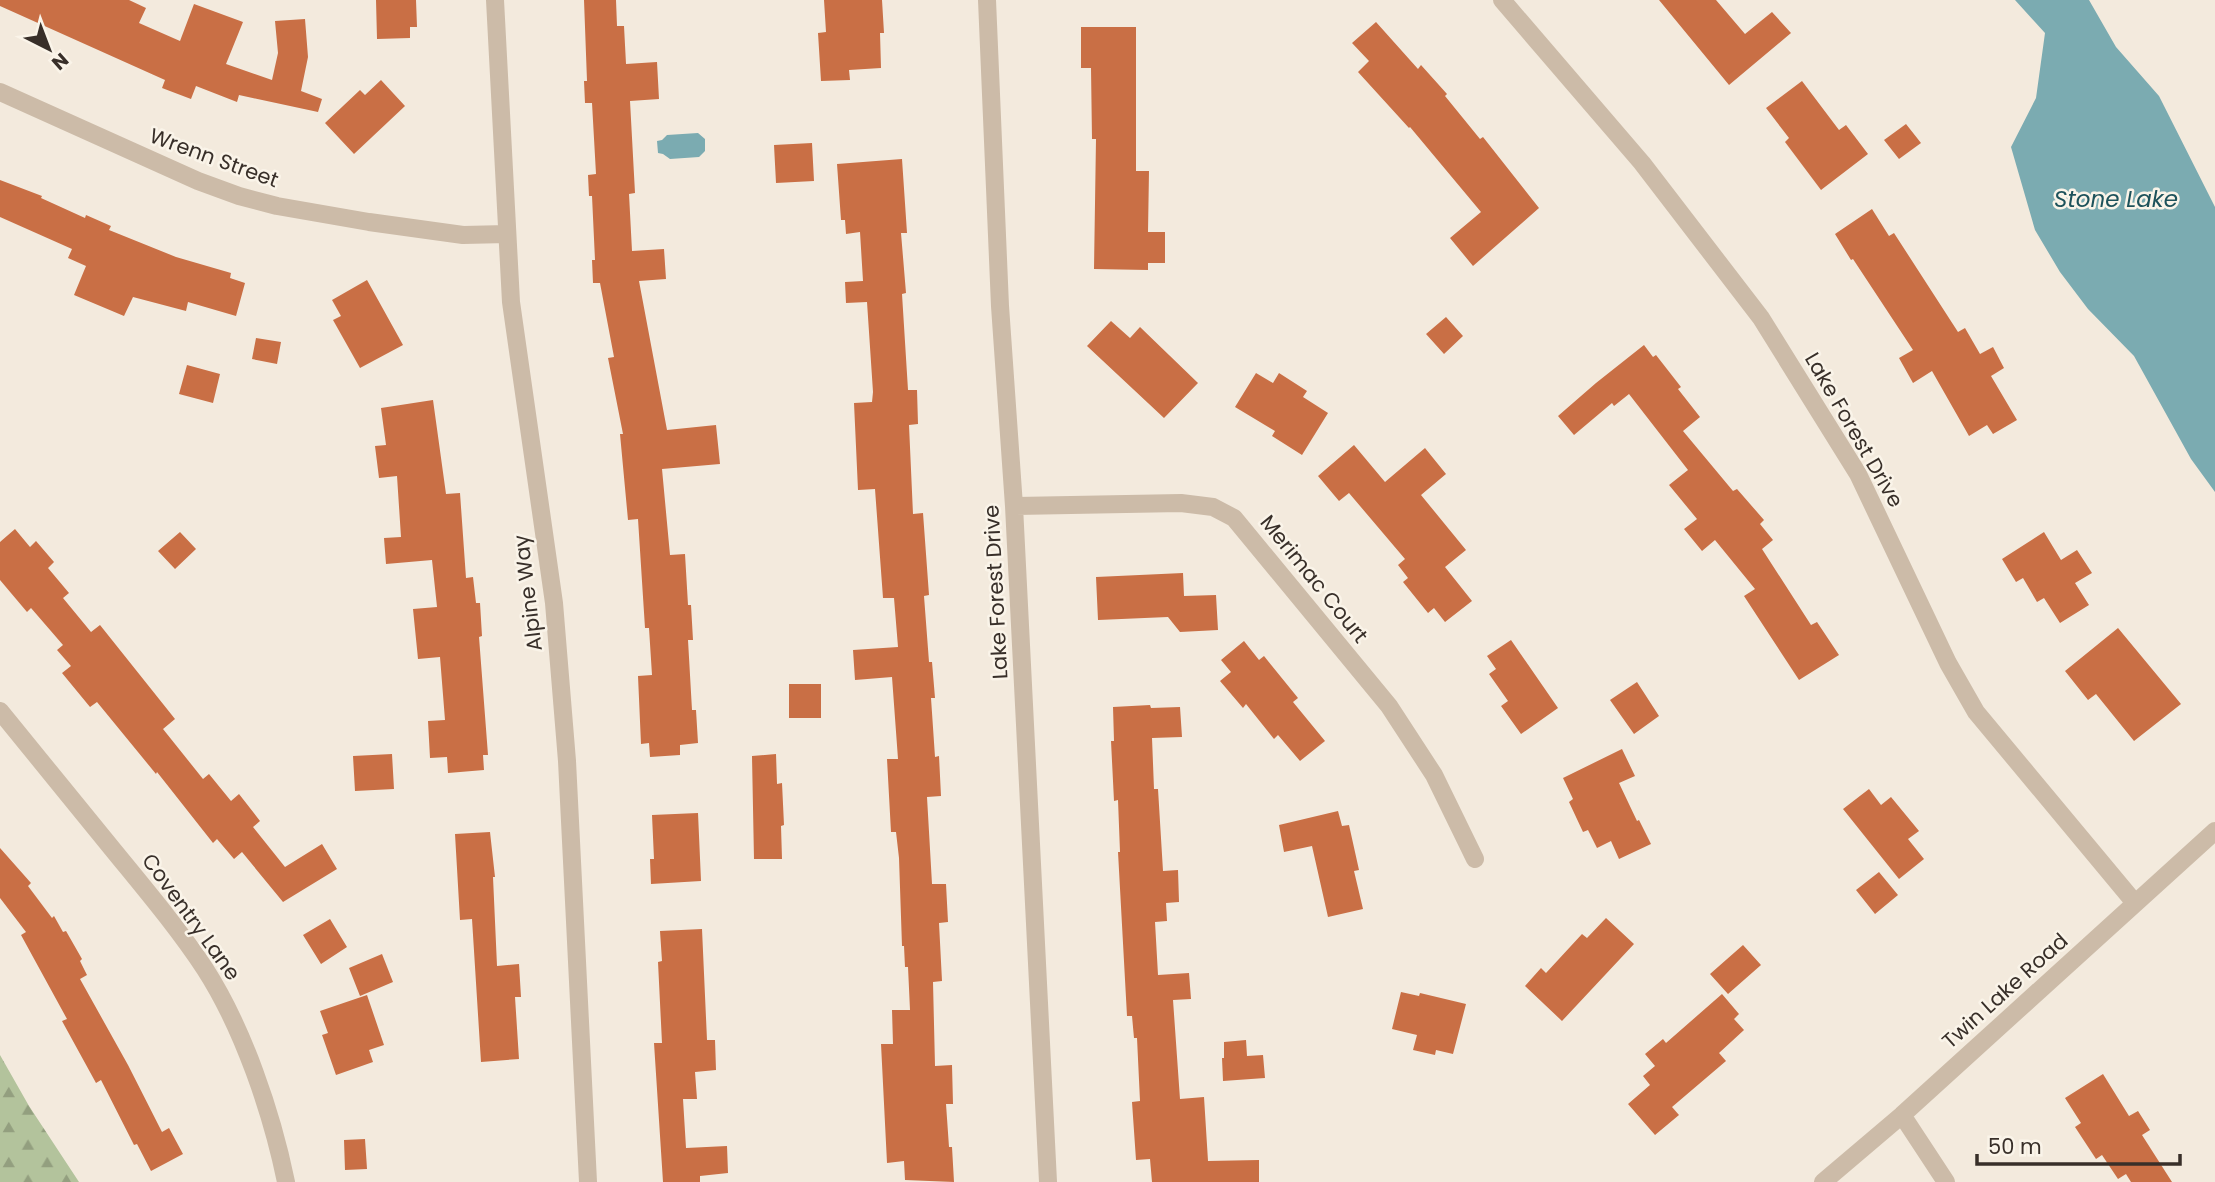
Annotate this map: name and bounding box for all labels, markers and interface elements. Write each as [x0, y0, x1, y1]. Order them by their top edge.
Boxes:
north arrow [14, 14, 84, 84]
text: N [46, 46, 74, 76]
street label: Wrenn Street [146, 121, 283, 194]
water label: Stone Lake [2054, 183, 2178, 215]
street label: Lake Forest Drive [1798, 347, 1911, 513]
street label: Lake Forest Drive [976, 504, 1015, 680]
street label: Merimac Court [1254, 509, 1375, 649]
street label: Alpine Way [506, 533, 549, 653]
street label: Coventry Lane [135, 847, 247, 986]
street label: Twin Lake Road [1935, 926, 2074, 1055]
scale bar [1977, 1122, 2180, 1166]
text: 50 m [1988, 1132, 2042, 1161]

